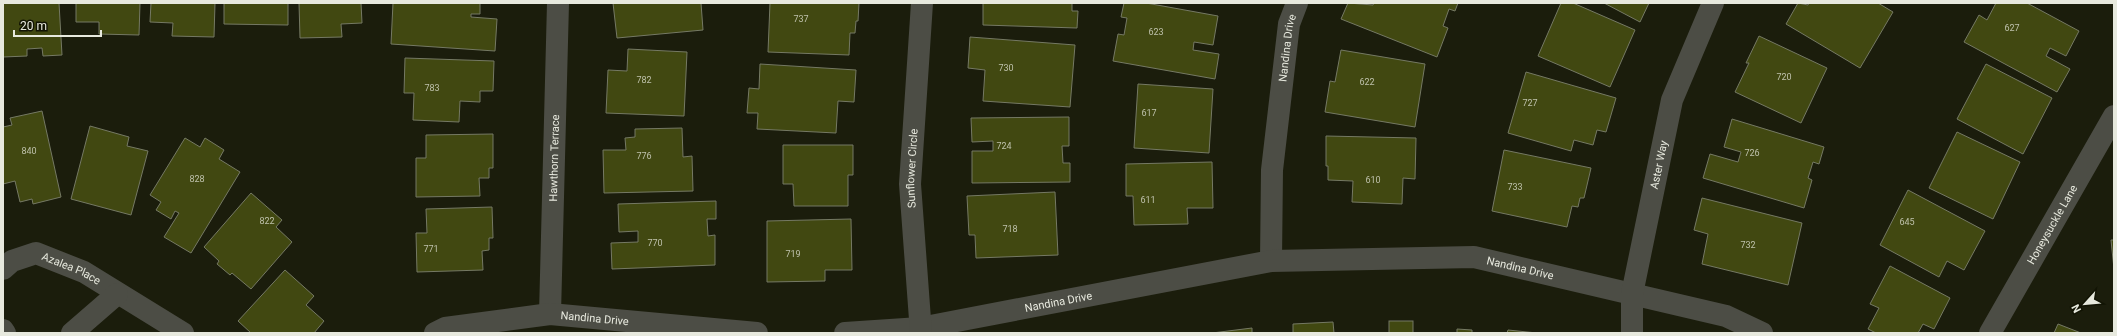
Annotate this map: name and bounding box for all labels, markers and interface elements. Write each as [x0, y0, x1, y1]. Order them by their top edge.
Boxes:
scale bar [14, 12, 101, 38]
street label: Nandina Drive [1276, 12, 1299, 83]
house number: 737 [793, 14, 809, 24]
text: 20 m [20, 19, 47, 33]
house number: 627 [2004, 23, 2020, 33]
house number: 623 [1148, 27, 1164, 37]
house number: 730 [998, 63, 1014, 73]
house number: 720 [1776, 72, 1792, 82]
house number: 782 [636, 75, 652, 85]
house number: 622 [1359, 77, 1375, 87]
house number: 783 [424, 83, 440, 93]
house number: 727 [1522, 98, 1538, 108]
house number: 617 [1141, 108, 1157, 118]
street label: Hawthorn Terrace [546, 114, 562, 202]
street label: Sunflower Circle [903, 128, 920, 209]
street label: Aster Way [1647, 138, 1670, 190]
house number: 724 [996, 141, 1012, 151]
house number: 840 [21, 146, 37, 156]
house number: 726 [1744, 148, 1760, 158]
house number: 776 [636, 151, 652, 161]
house number: 828 [189, 174, 205, 184]
house number: 610 [1365, 175, 1381, 185]
house number: 733 [1507, 182, 1523, 192]
street label: Honeysuckle Lane [2024, 182, 2080, 267]
house number: 611 [1140, 195, 1156, 205]
house number: 822 [259, 216, 275, 226]
house number: 645 [1899, 217, 1915, 227]
house number: 718 [1002, 224, 1018, 234]
house number: 770 [647, 238, 663, 248]
house number: 732 [1740, 240, 1756, 250]
house number: 771 [423, 244, 439, 254]
house number: 719 [785, 249, 801, 259]
street label: Azalea Place [40, 250, 103, 287]
street label: Nandina Drive [1485, 254, 1555, 282]
north arrow [2065, 284, 2105, 324]
street label: Nandina Drive [1024, 289, 1093, 314]
text: N [2069, 302, 2084, 315]
street label: Nandina Drive [560, 309, 629, 328]

